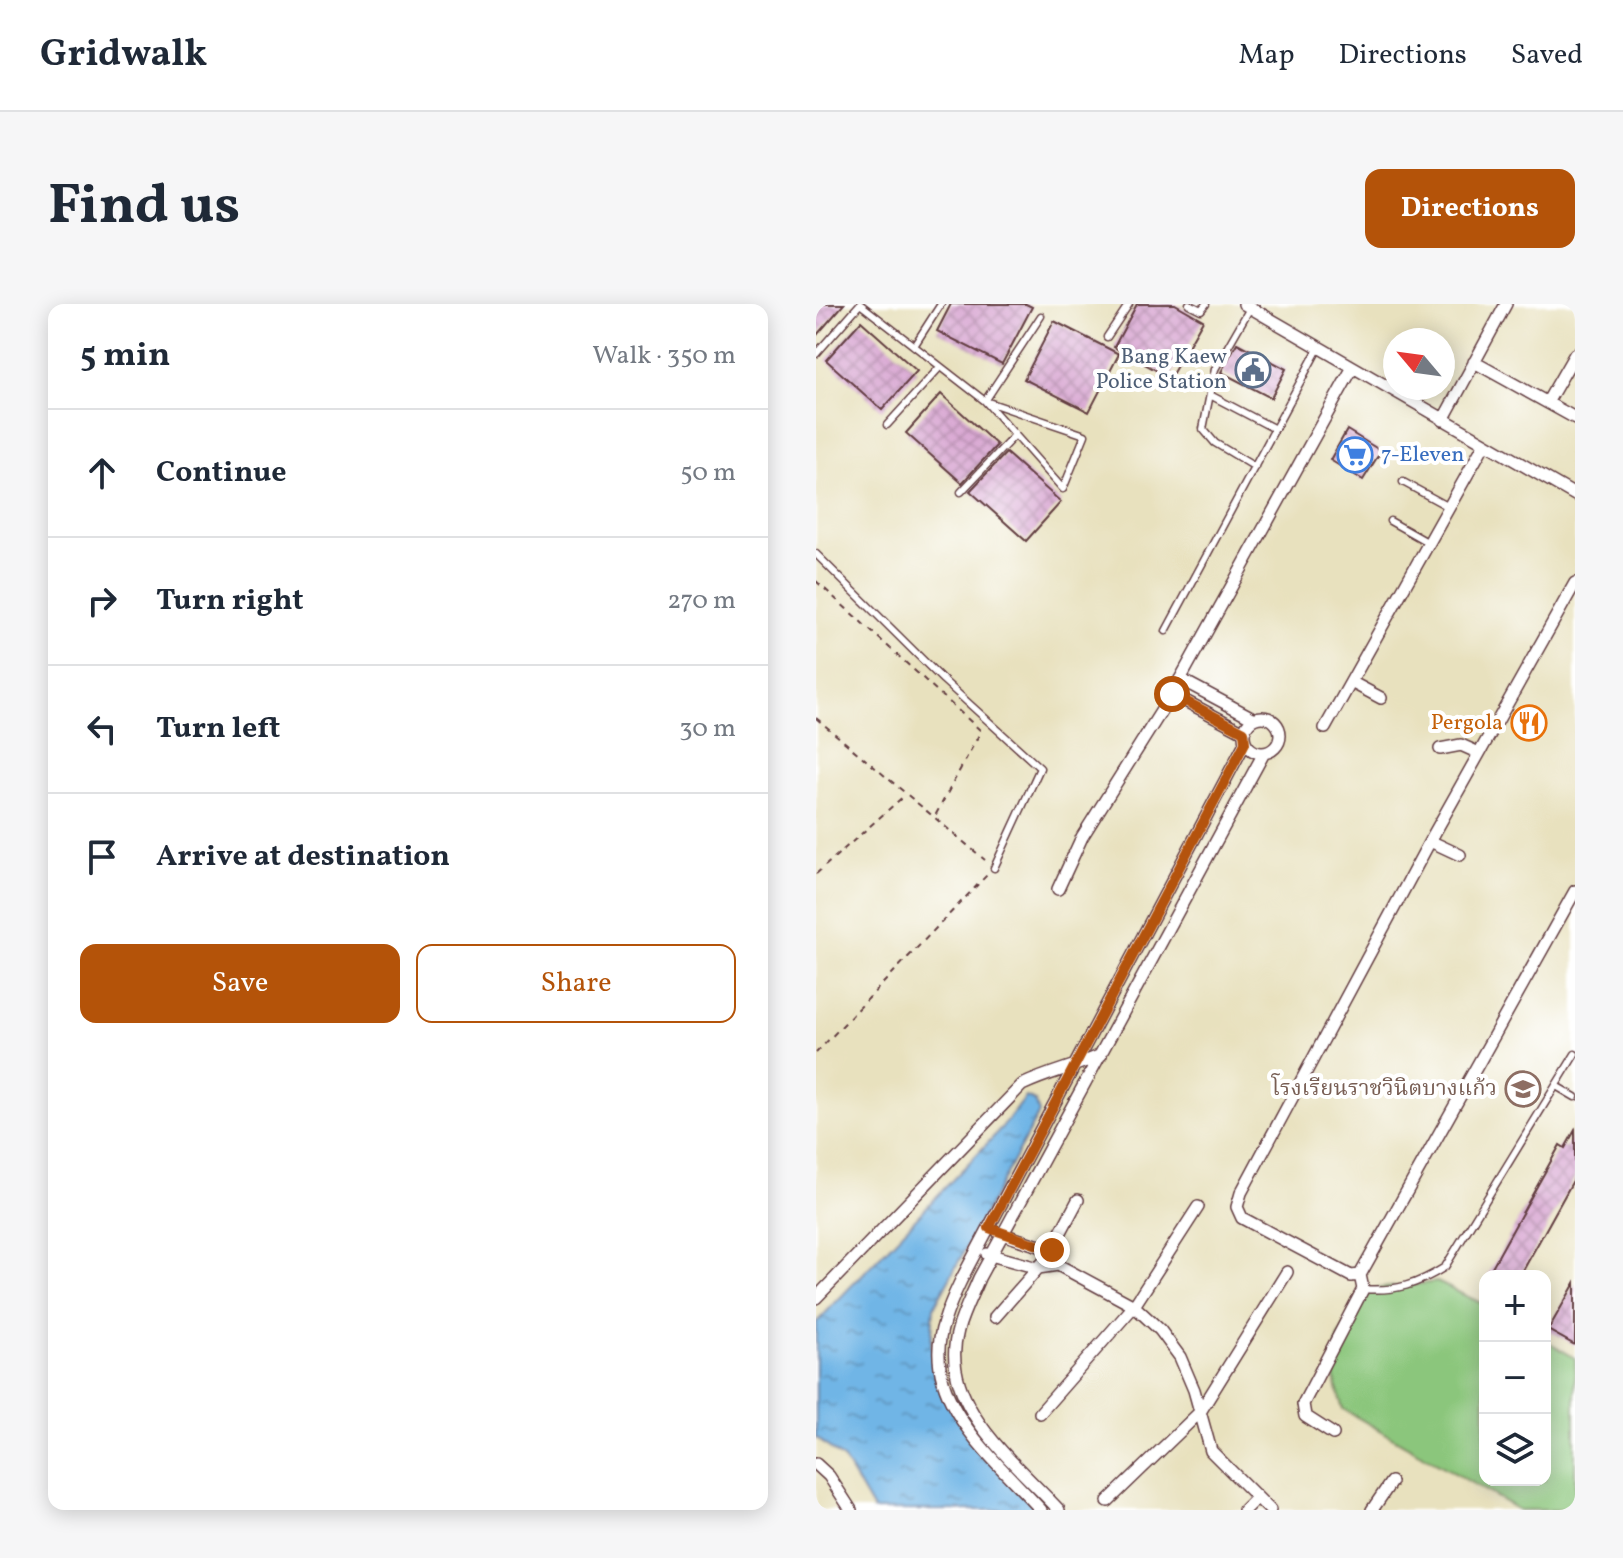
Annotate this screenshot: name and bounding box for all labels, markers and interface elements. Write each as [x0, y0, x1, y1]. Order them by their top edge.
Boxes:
text: Gridwalk [40, 29, 207, 82]
text: Map [1239, 36, 1295, 75]
text: Directions [1339, 36, 1467, 75]
text: Saved [1511, 36, 1583, 75]
text: Find us [48, 169, 240, 247]
button: Directions [1365, 169, 1575, 248]
north arrow [1383, 328, 1455, 400]
text: 5 min [80, 333, 170, 380]
text: Walk · 350 m [592, 338, 736, 374]
place label: Bang Kaew Police Station [1096, 342, 1227, 398]
public building icon: Bang Kaew Police Station [1234, 351, 1272, 389]
supermarket icon: 7-Eleven [1336, 436, 1374, 474]
place label: 7-Eleven [1381, 440, 1464, 471]
icon: ahead [80, 451, 124, 495]
text: Continue [156, 452, 287, 494]
text: 50 m [680, 455, 736, 491]
icon: right [80, 579, 124, 623]
text: Turn right [156, 580, 304, 622]
text: 270 m [667, 583, 736, 619]
route start [1154, 676, 1190, 712]
restaurant icon: Pergola [1510, 704, 1548, 742]
icon: left [80, 707, 124, 751]
text: Turn left [156, 708, 280, 750]
place label: Pergola [1431, 708, 1503, 739]
text: 30 m [679, 711, 736, 747]
icon: arrive [80, 835, 124, 879]
text: Arrive at destination [156, 836, 450, 878]
button: Save [80, 944, 400, 1023]
button: Share [416, 944, 736, 1023]
school or university icon: โรงเรียนราชวินิตบางแก้ว [1504, 1070, 1542, 1108]
place label: โรงเรียนราชวินิตบางแก้ว [1270, 1073, 1497, 1105]
route end [1034, 1232, 1070, 1268]
map controls [1479, 1270, 1551, 1486]
button: + [1479, 1270, 1551, 1342]
button: − [1479, 1342, 1551, 1414]
button: layers [1479, 1414, 1551, 1486]

